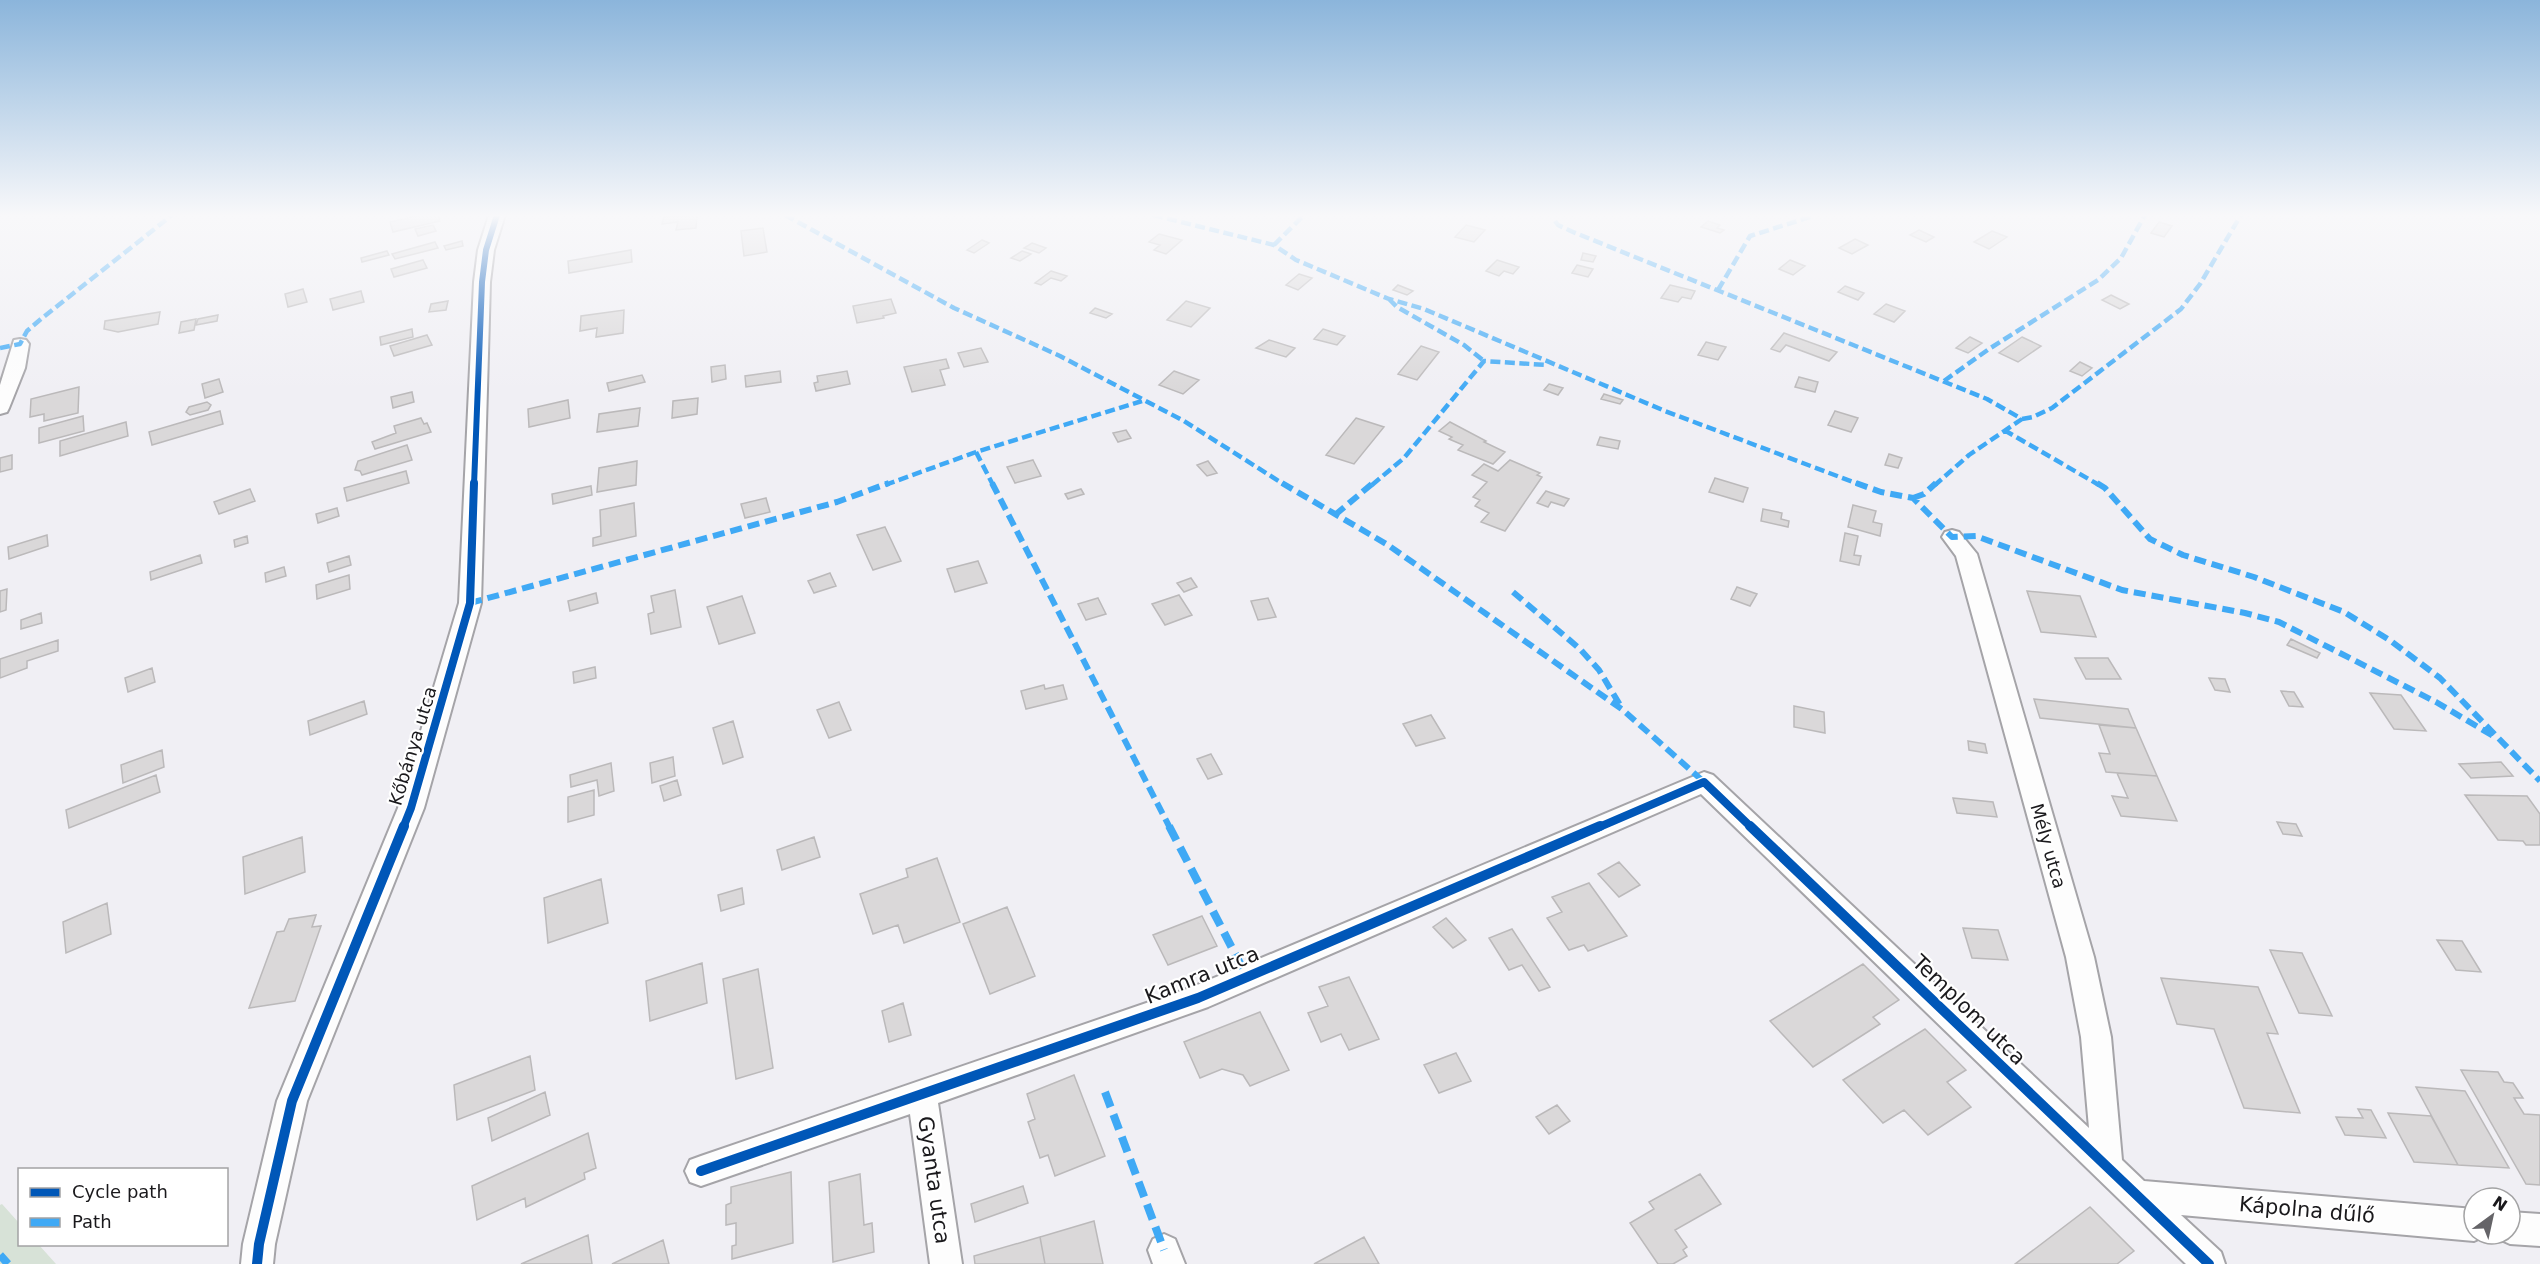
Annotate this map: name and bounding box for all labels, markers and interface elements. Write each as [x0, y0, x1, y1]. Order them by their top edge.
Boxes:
street label: Kőbánya utca [384, 684, 441, 808]
street label: Mély utca [2026, 801, 2071, 891]
street label: Kamra utca [1141, 941, 1263, 1009]
street label: Templom utca [1907, 949, 2030, 1070]
street label: Gyanta utca [913, 1115, 955, 1245]
legend [18, 1168, 228, 1246]
text: Cycle path [72, 1181, 168, 1202]
north arrow [2462, 1186, 2522, 1246]
street label: Kápolna dűlő [2238, 1192, 2376, 1228]
text: N [2489, 1192, 2511, 1215]
text: Path [72, 1211, 112, 1232]

